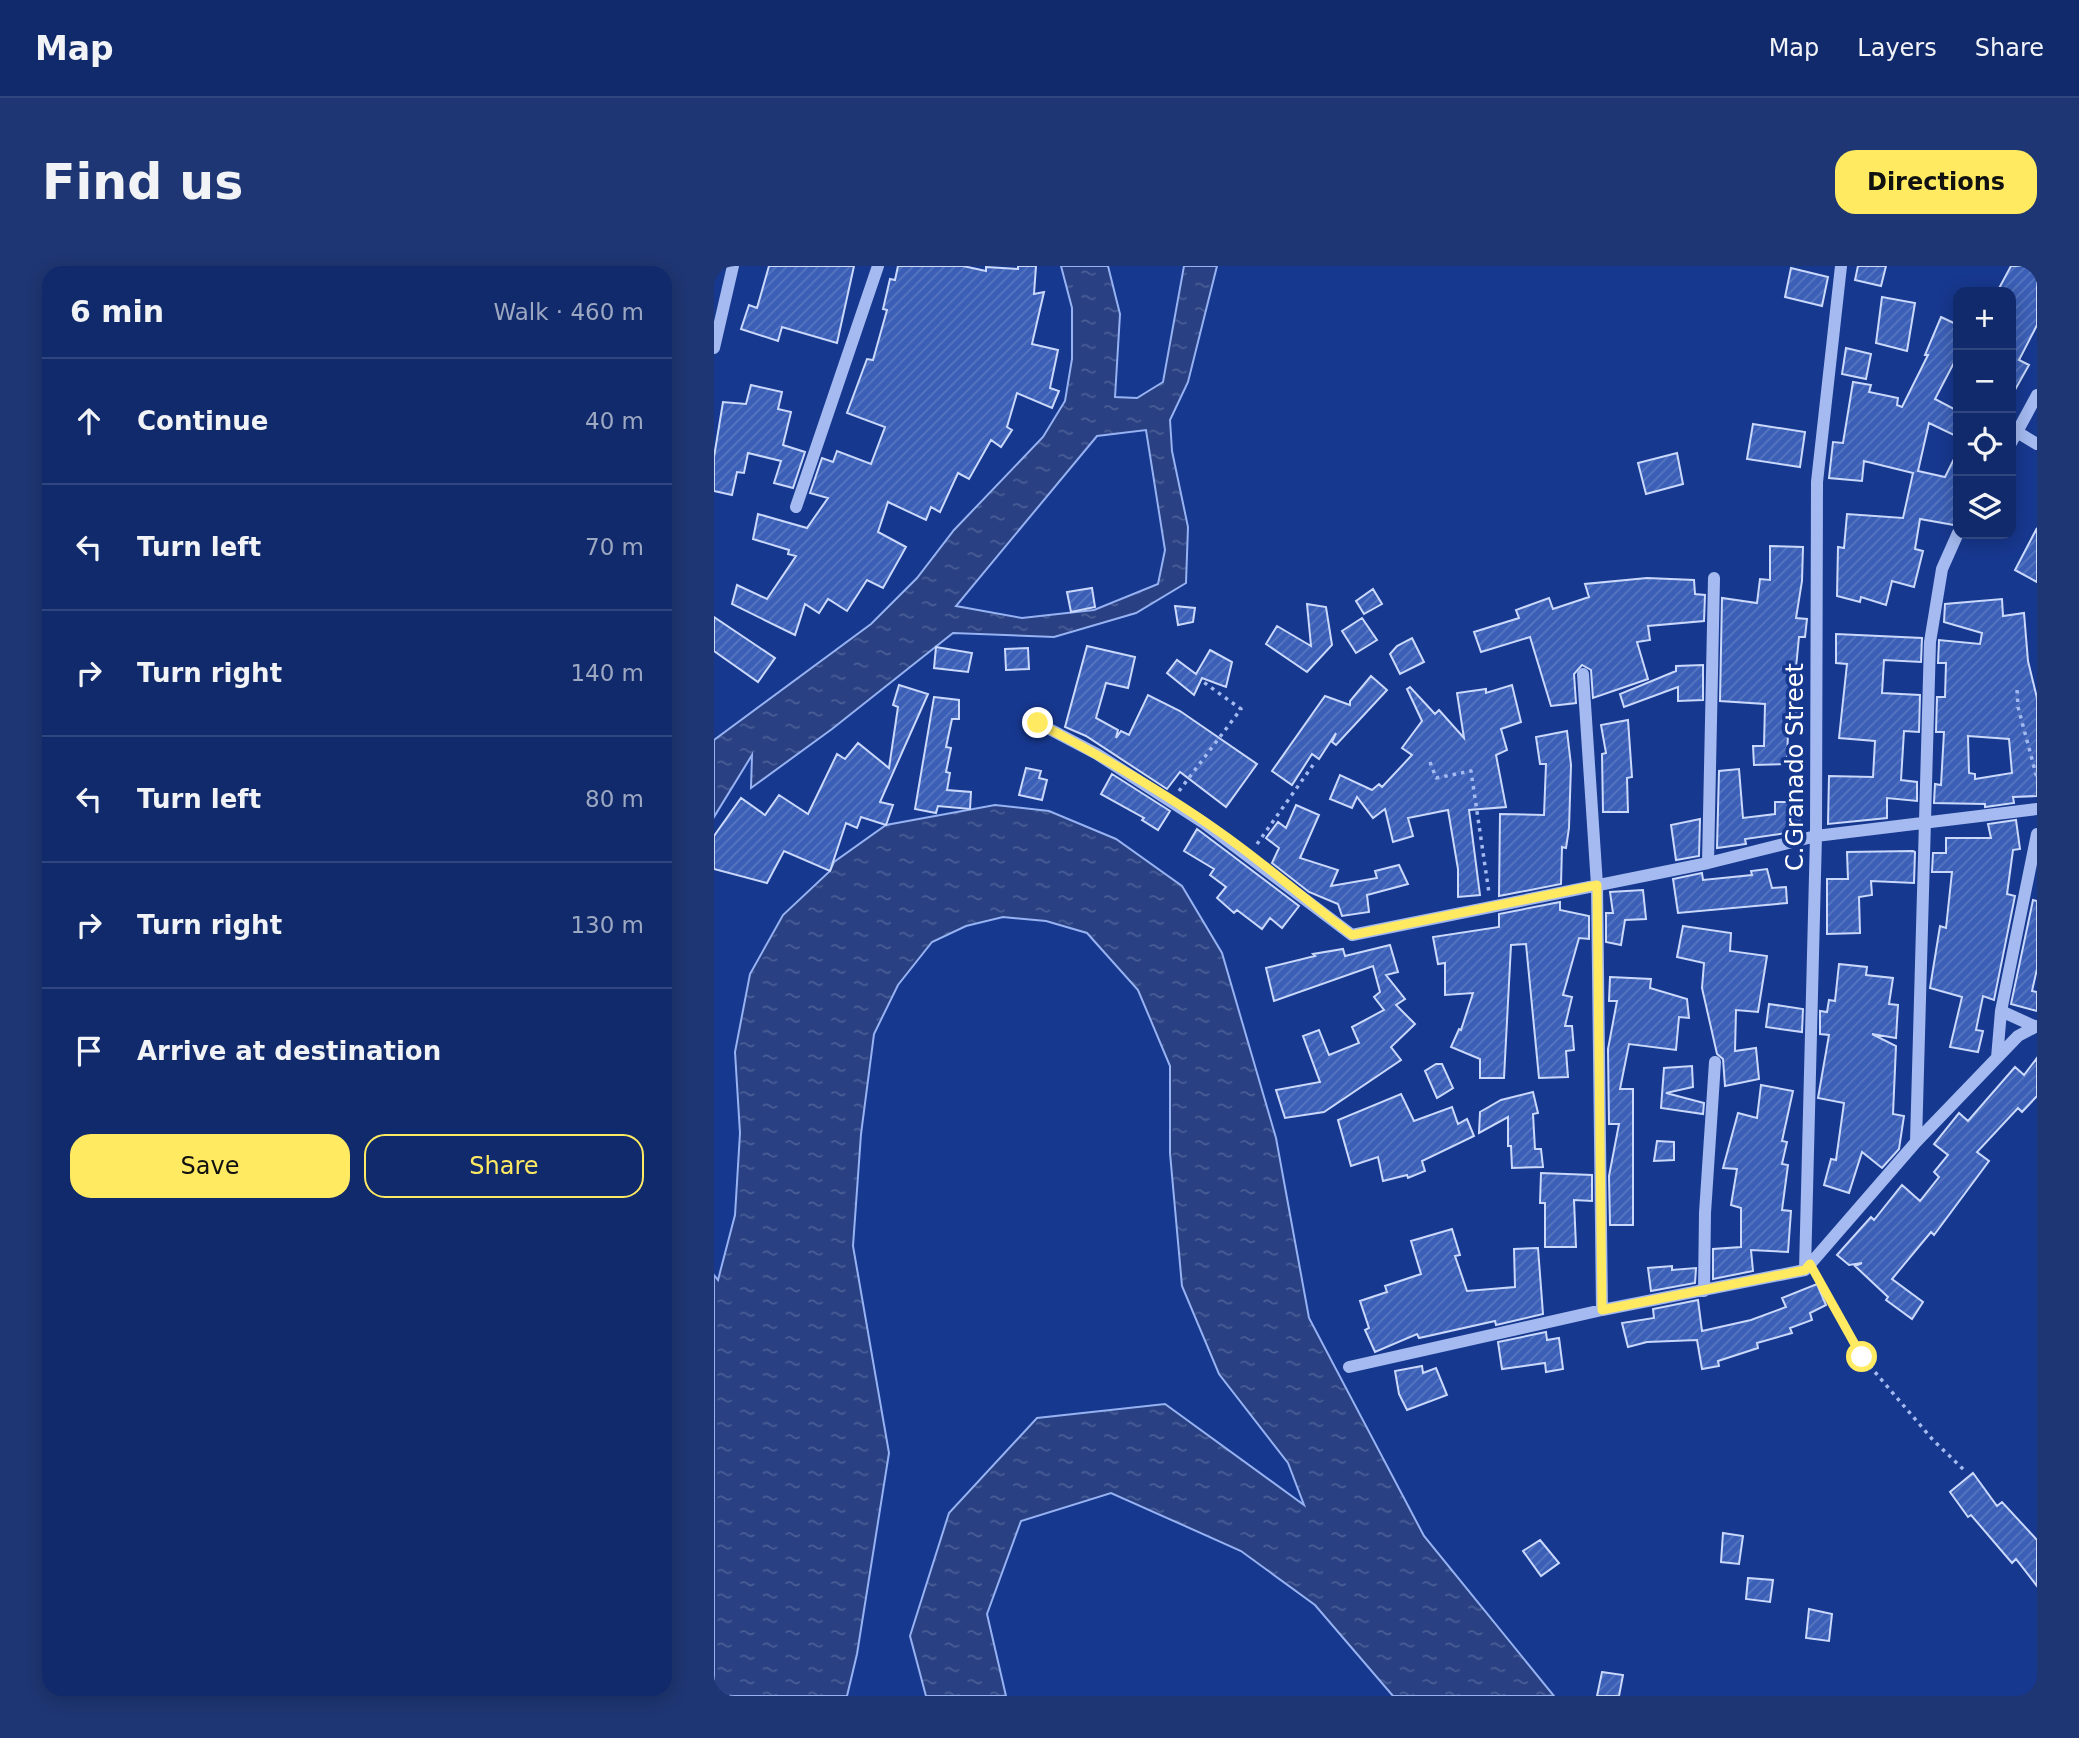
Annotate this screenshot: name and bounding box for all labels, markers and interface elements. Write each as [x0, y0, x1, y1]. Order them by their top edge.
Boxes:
text: Map [35, 29, 114, 68]
text: Map [1769, 34, 1819, 62]
text: Layers [1857, 34, 1937, 62]
text: Share [1975, 34, 2044, 62]
button: Directions [1835, 150, 2037, 214]
text: Find us [42, 154, 243, 211]
map controls [1953, 287, 2016, 539]
button: + [1953, 287, 2016, 350]
text: 6 min [70, 294, 164, 329]
text: Walk · 460 m [493, 299, 644, 325]
button: − [1953, 350, 2016, 413]
icon: ahead [70, 402, 108, 440]
text: Continue [137, 406, 268, 436]
text: 40 m [585, 408, 644, 434]
button: locate [1953, 413, 2016, 476]
button: layers [1953, 476, 2016, 539]
icon: left [70, 528, 108, 566]
text: Turn left [137, 532, 261, 562]
text: 70 m [585, 534, 644, 560]
icon: right [70, 654, 108, 692]
text: Turn right [137, 658, 282, 688]
text: 140 m [570, 660, 644, 686]
street label: C.Granado Street [1781, 663, 1809, 871]
route end [1022, 707, 1053, 738]
icon: left [70, 780, 108, 818]
text: Turn left [137, 784, 261, 814]
text: 80 m [585, 786, 644, 812]
icon: right [70, 906, 108, 944]
text: Turn right [137, 910, 282, 940]
text: 130 m [570, 912, 644, 938]
icon: arrive [70, 1032, 108, 1070]
text: Arrive at destination [137, 1036, 441, 1066]
button: Save [70, 1134, 350, 1198]
button: Share [364, 1134, 644, 1198]
route start [1846, 1341, 1877, 1372]

